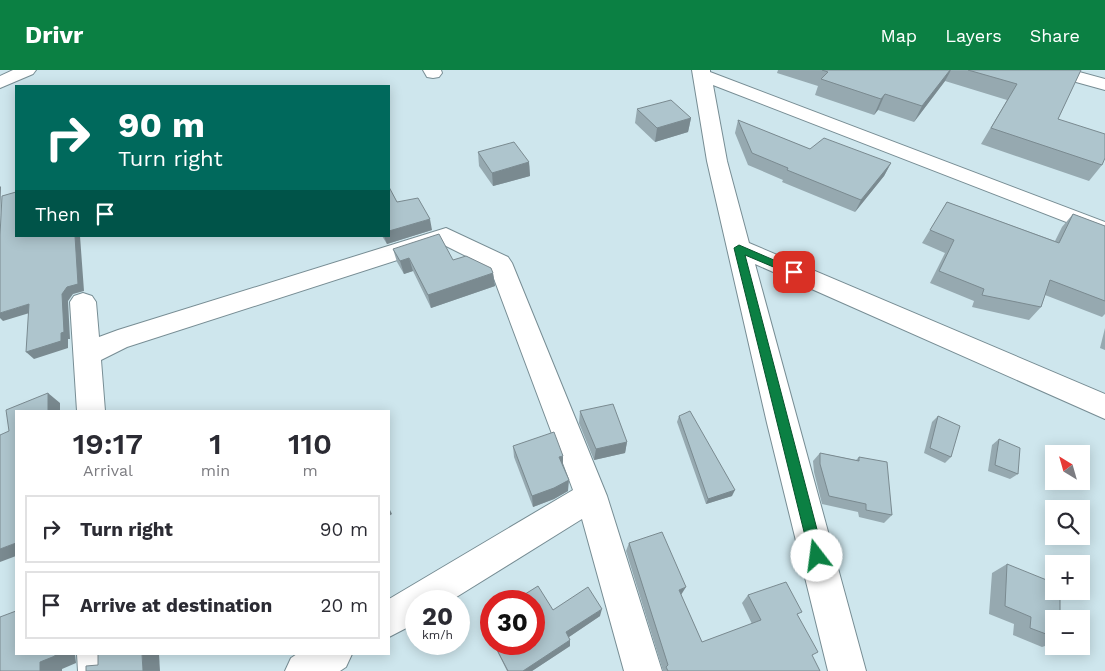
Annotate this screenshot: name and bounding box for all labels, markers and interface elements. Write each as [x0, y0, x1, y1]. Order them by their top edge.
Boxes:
text: Drivr [25, 21, 83, 49]
text: Map [880, 25, 917, 46]
text: Layers [945, 25, 1002, 46]
text: Share [1030, 25, 1080, 46]
text: 90 m [118, 104, 205, 146]
icon: right [35, 105, 100, 170]
text: Turn right [118, 146, 223, 171]
icon: arrive [91, 200, 119, 228]
text: Then [35, 203, 81, 226]
pin [773, 251, 815, 293]
icon: arrive [780, 258, 808, 286]
text: 19:17 [73, 426, 143, 461]
text: 1 [209, 426, 222, 461]
text: 110 [288, 426, 332, 461]
north arrow [1045, 445, 1090, 490]
map controls [1045, 445, 1090, 655]
text: Arrival [83, 461, 133, 480]
text: min [201, 461, 230, 480]
text: m [303, 461, 318, 480]
button: search [1045, 500, 1090, 545]
icon: right [37, 515, 65, 543]
text: Turn right [80, 518, 173, 541]
text: 90 m [320, 518, 368, 541]
position arrow [790, 529, 842, 581]
button: + [1045, 555, 1090, 600]
speed limit sign: 30 [480, 590, 545, 655]
icon: arrive [37, 591, 65, 619]
text: Arrive at destination [80, 594, 272, 617]
text: 20 m [321, 594, 368, 617]
text: 20 [422, 602, 453, 631]
button: − [1045, 610, 1090, 655]
text: km/h [422, 628, 453, 642]

